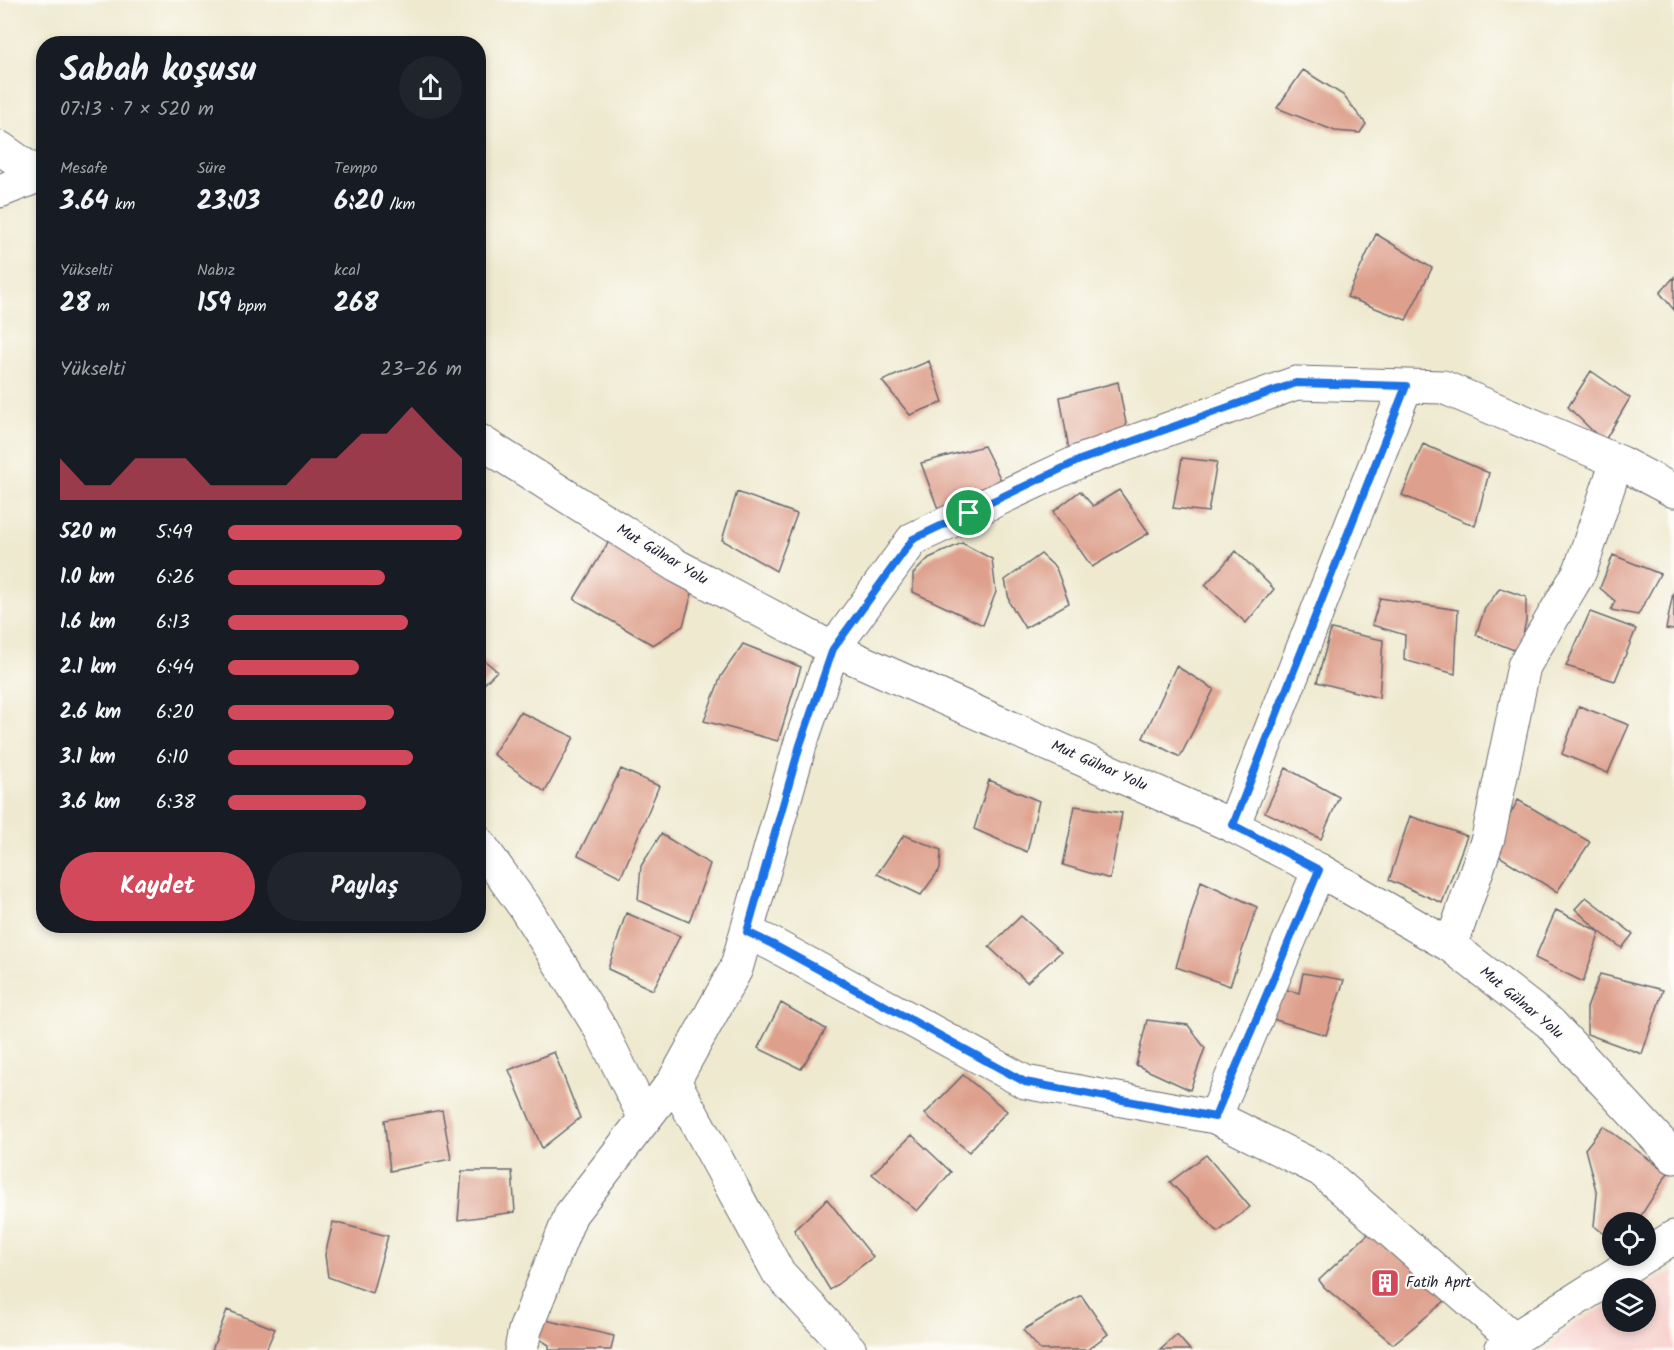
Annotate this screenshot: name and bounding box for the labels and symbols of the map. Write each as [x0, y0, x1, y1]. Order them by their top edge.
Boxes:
pin [943, 487, 994, 538]
street label: Mut Gülnar Yolu [612, 518, 712, 592]
street label: Mut Gülnar Yolu [1047, 734, 1151, 798]
street label: Mut Gülnar Yolu [1474, 961, 1568, 1045]
building icon: Fatih Aprt [1369, 1267, 1401, 1299]
place label: Fatih Aprt [1406, 1271, 1472, 1295]

